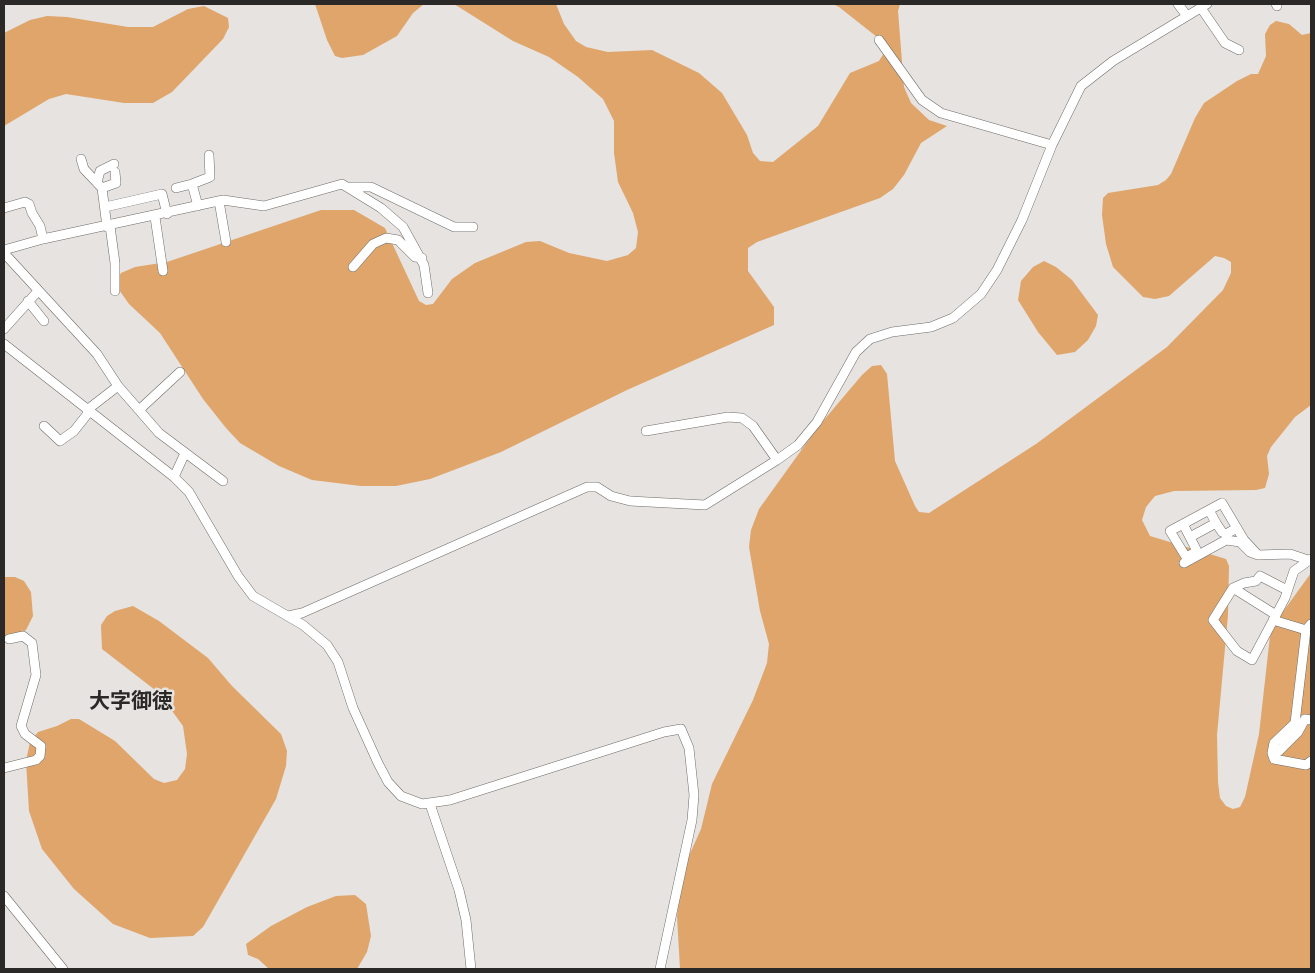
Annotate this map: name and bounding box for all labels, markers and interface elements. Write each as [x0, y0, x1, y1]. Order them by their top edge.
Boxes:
district label: 大字御徳 [89, 688, 173, 714]

